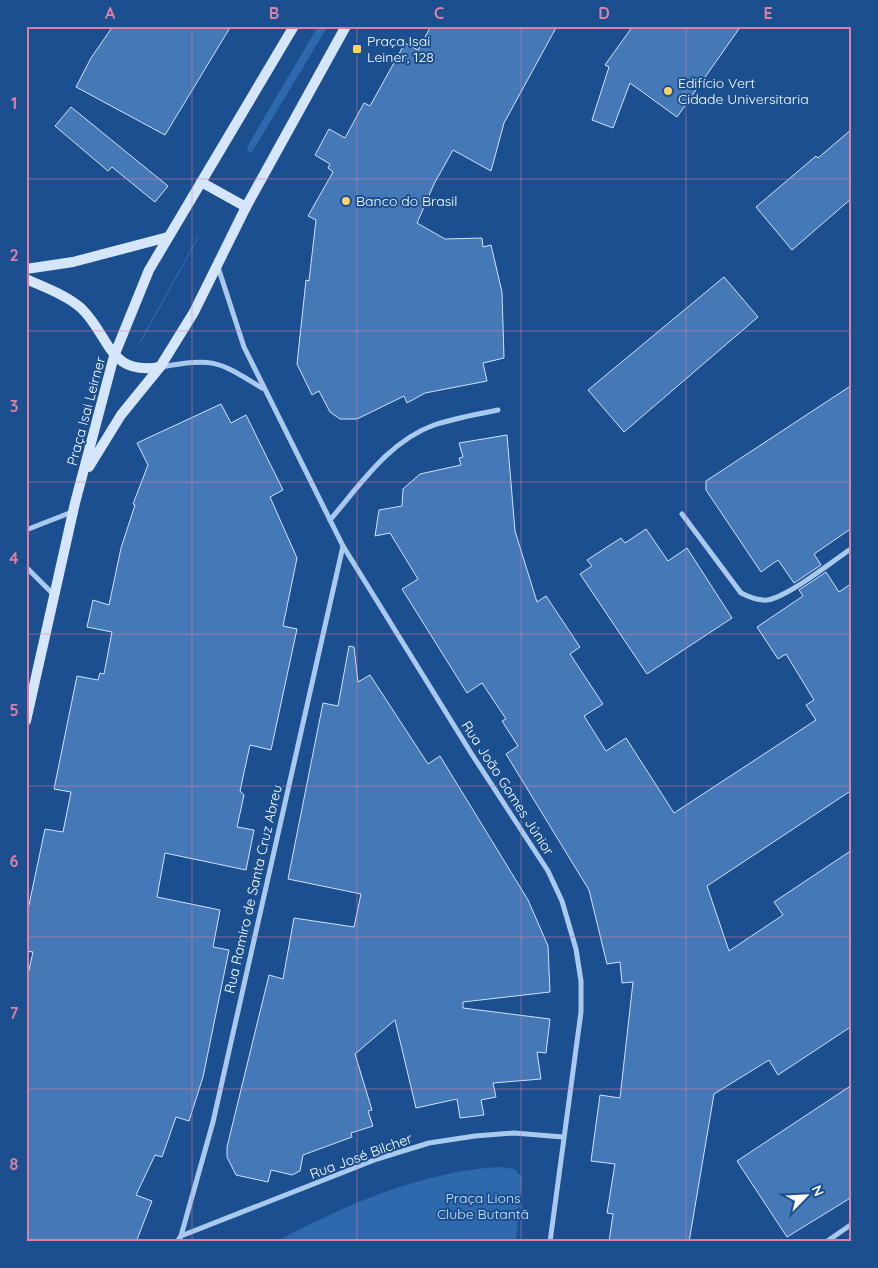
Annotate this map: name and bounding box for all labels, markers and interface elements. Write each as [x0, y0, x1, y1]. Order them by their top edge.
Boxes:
text: A [105, 3, 116, 23]
text: B [269, 3, 279, 23]
text: C [434, 3, 444, 23]
text: D [598, 3, 610, 23]
text: E [763, 3, 773, 23]
place label: Praça Isai Leiner, 128 [367, 32, 434, 66]
marker: Praça Isai Leiner, 128 [351, 43, 363, 55]
place label: Edifício Vert Cidade Universitaria [678, 74, 809, 108]
marker: Edifício Vert Cidade Universitaria [662, 85, 674, 97]
text: 1 [11, 93, 17, 113]
place label: Banco do Brasil [356, 192, 458, 210]
marker: Banco do Brasil [340, 195, 352, 207]
text: 2 [9, 245, 19, 265]
street label: Praça Isai Leirner [63, 354, 109, 468]
text: 3 [10, 396, 18, 416]
text: 4 [9, 548, 19, 568]
text: 5 [9, 700, 19, 720]
street label: Rua João Gomes Júnior [458, 717, 559, 859]
street label: Rua Ramiro de Santa Cruz Abreu [220, 783, 286, 995]
text: 6 [10, 851, 19, 871]
text: 7 [10, 1003, 19, 1023]
street label: Rua José Bilcher [307, 1129, 415, 1183]
text: 8 [10, 1154, 19, 1174]
north arrow [780, 1170, 830, 1220]
text: N [808, 1182, 828, 1199]
park label: Praça Lions Clube Butantã [437, 1189, 529, 1223]

